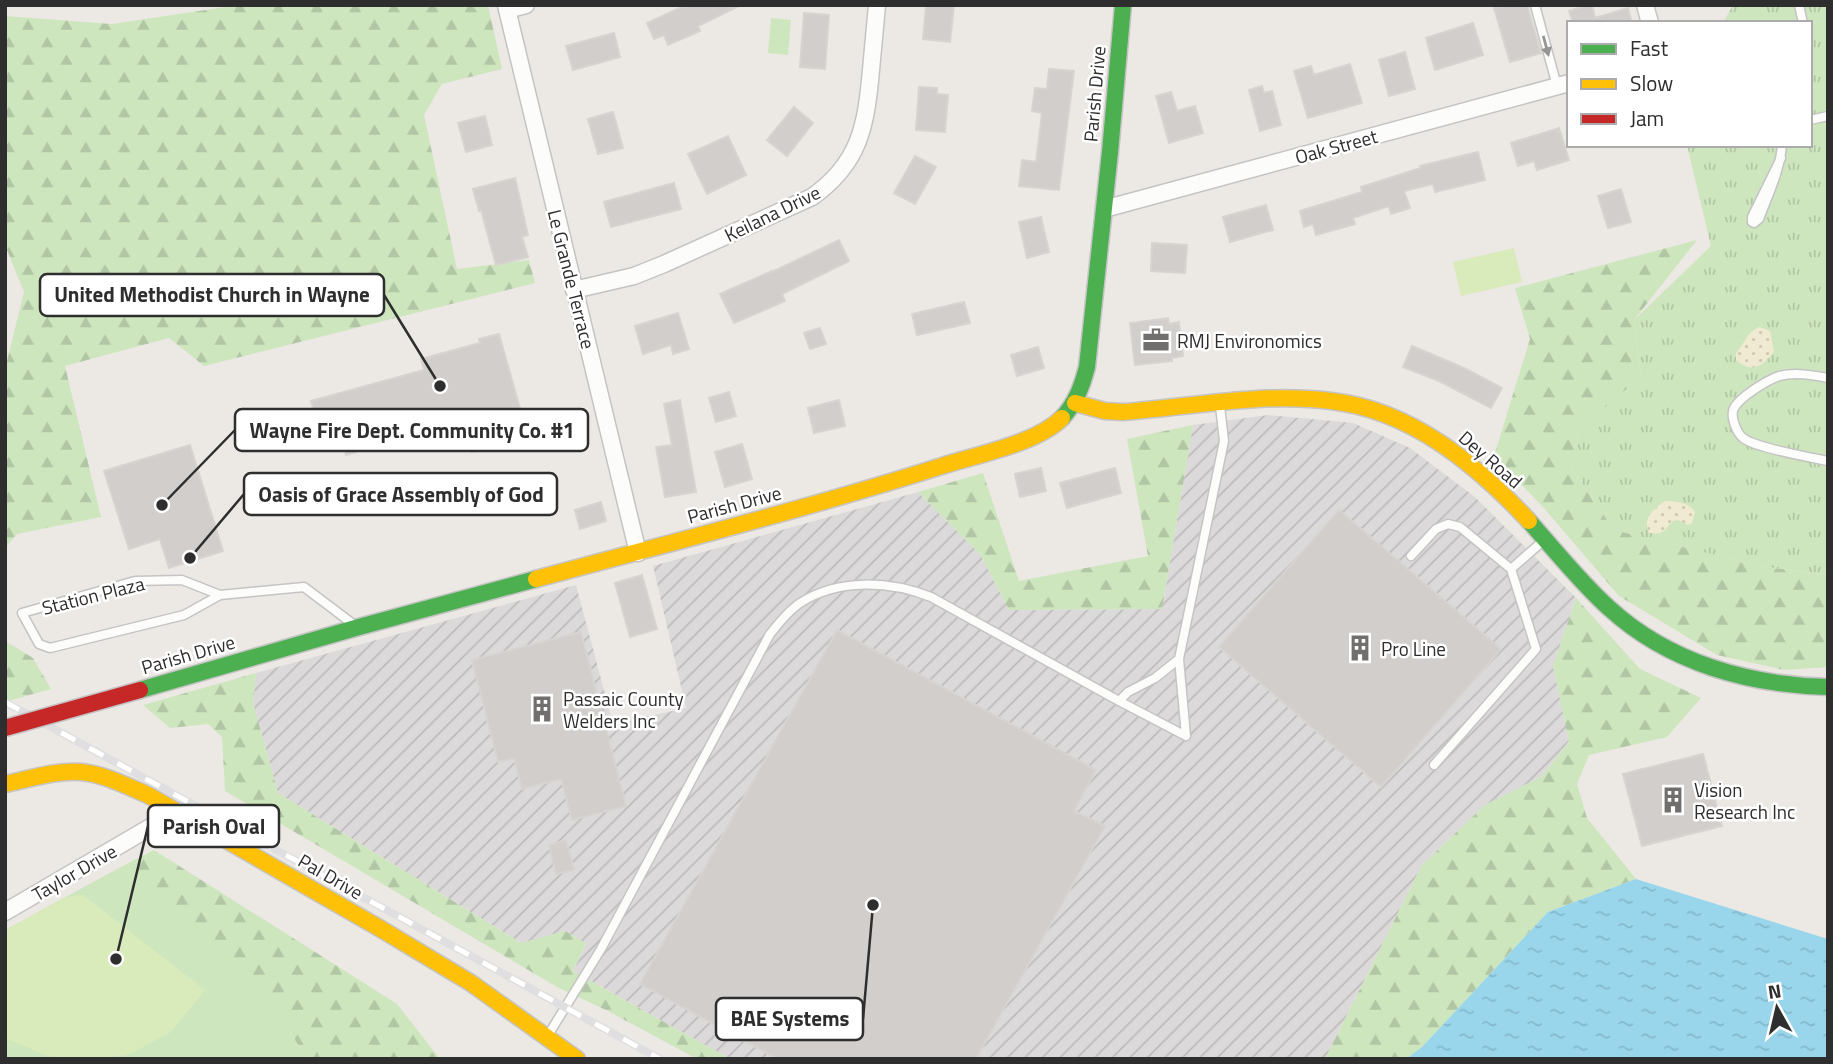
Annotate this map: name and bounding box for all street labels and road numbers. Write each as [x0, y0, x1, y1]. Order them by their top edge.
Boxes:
street label: Parish Drive [1075, 45, 1113, 143]
street label: Oak Street [1292, 121, 1381, 171]
street label: Keilana Drive [719, 177, 825, 249]
street label: Le Grande Terrace [541, 206, 603, 352]
street label: Dey Road [1453, 423, 1529, 495]
street label: Parish Drive [684, 478, 784, 530]
street label: Station Plaza [39, 568, 148, 622]
street label: Parish Drive [138, 627, 238, 681]
street label: Taylor Drive [26, 836, 122, 908]
street label: Pal Drive [293, 846, 369, 906]

